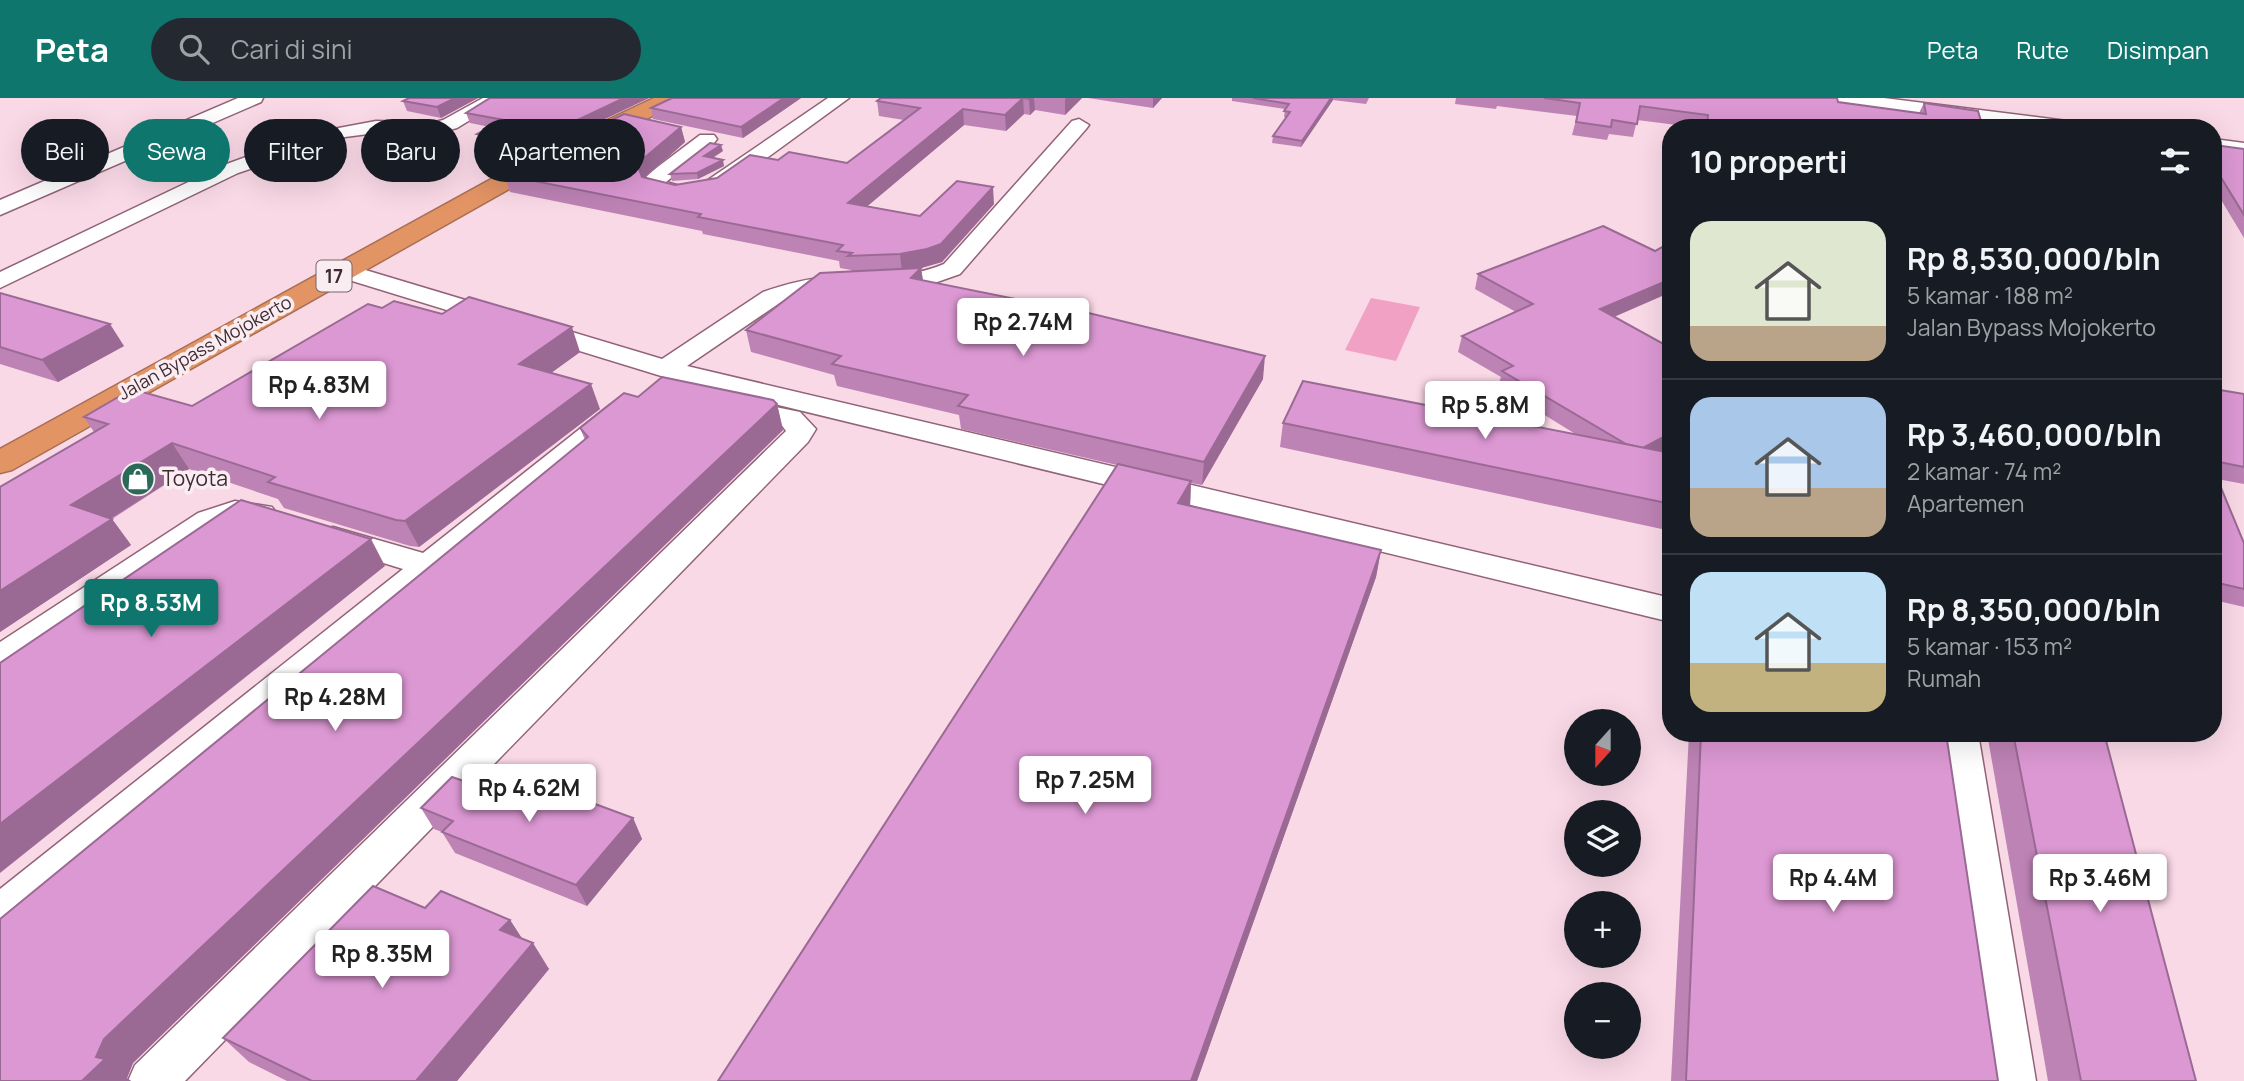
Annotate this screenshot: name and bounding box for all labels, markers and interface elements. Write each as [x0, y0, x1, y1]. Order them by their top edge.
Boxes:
search box [151, 18, 641, 81]
text: Peta [35, 27, 109, 72]
icon: search [175, 30, 213, 68]
text: Cari di sini [231, 31, 353, 67]
text: Peta [1927, 33, 1978, 66]
text: Rute [2016, 33, 2069, 66]
text: Disimpan [2107, 33, 2209, 66]
chip: Beli [21, 119, 109, 182]
chip: Sewa [123, 119, 230, 182]
chip: Filter [244, 119, 347, 182]
chip: Baru [361, 119, 460, 182]
chip: Apartemen [474, 119, 645, 182]
text: 10 properti [1690, 141, 1848, 182]
icon: filters [2156, 142, 2194, 180]
text: Rp 8,530,000/bln [1907, 238, 2161, 279]
icon: home [1746, 249, 1830, 333]
road number: 17 [316, 260, 352, 292]
text: 5 kamar · 188 m² [1907, 279, 2073, 311]
street label: Jalan Bypass Mojokerto [114, 289, 295, 405]
pin: Rp 2.74M [951, 299, 1095, 358]
text: Rp 2.74M [973, 305, 1073, 337]
text: Jalan Bypass Mojokerto [1907, 311, 2156, 343]
pin: Rp 4.83M [247, 362, 391, 421]
text: Rp 4.83M [268, 368, 370, 400]
pin: Rp 5.8M [1420, 382, 1550, 441]
text: Rp 5.8M [1441, 388, 1529, 420]
text: Rp 3,460,000/bln [1907, 414, 2161, 455]
icon: home [1746, 425, 1830, 509]
text: 2 kamar · 74 m² [1907, 455, 2061, 487]
shop icon: Toyota [119, 460, 157, 498]
place label: Toyota [162, 464, 228, 492]
text: Apartemen [1907, 487, 2024, 519]
pin: Rp 8.53M [79, 580, 223, 639]
text: Rp 8.53M [100, 586, 202, 618]
text: Rp 8,350,000/bln [1907, 589, 2161, 630]
icon: home [1746, 600, 1830, 684]
text: 5 kamar · 153 m² [1907, 630, 2072, 662]
text: Rumah [1907, 662, 1981, 694]
pin: Rp 4.28M [263, 674, 407, 733]
text: Rp 4.28M [284, 680, 386, 712]
north arrow [1564, 709, 1642, 786]
map controls [1564, 709, 1641, 1059]
pin: Rp 7.25M [1013, 756, 1157, 816]
text: Rp 7.25M [1035, 763, 1135, 795]
pin: Rp 4.62M [457, 764, 601, 824]
text: Rp 4.62M [478, 771, 580, 803]
button: layers [1564, 800, 1641, 877]
pin: Rp 4.4M [1768, 854, 1898, 914]
pin: Rp 3.46M [2028, 854, 2172, 914]
text: Rp 4.4M [1789, 861, 1877, 893]
text: Rp 3.46M [2049, 861, 2151, 893]
button: + [1564, 891, 1641, 968]
pin: Rp 8.35M [310, 930, 454, 990]
text: Rp 8.35M [331, 937, 433, 969]
button: − [1564, 982, 1641, 1059]

